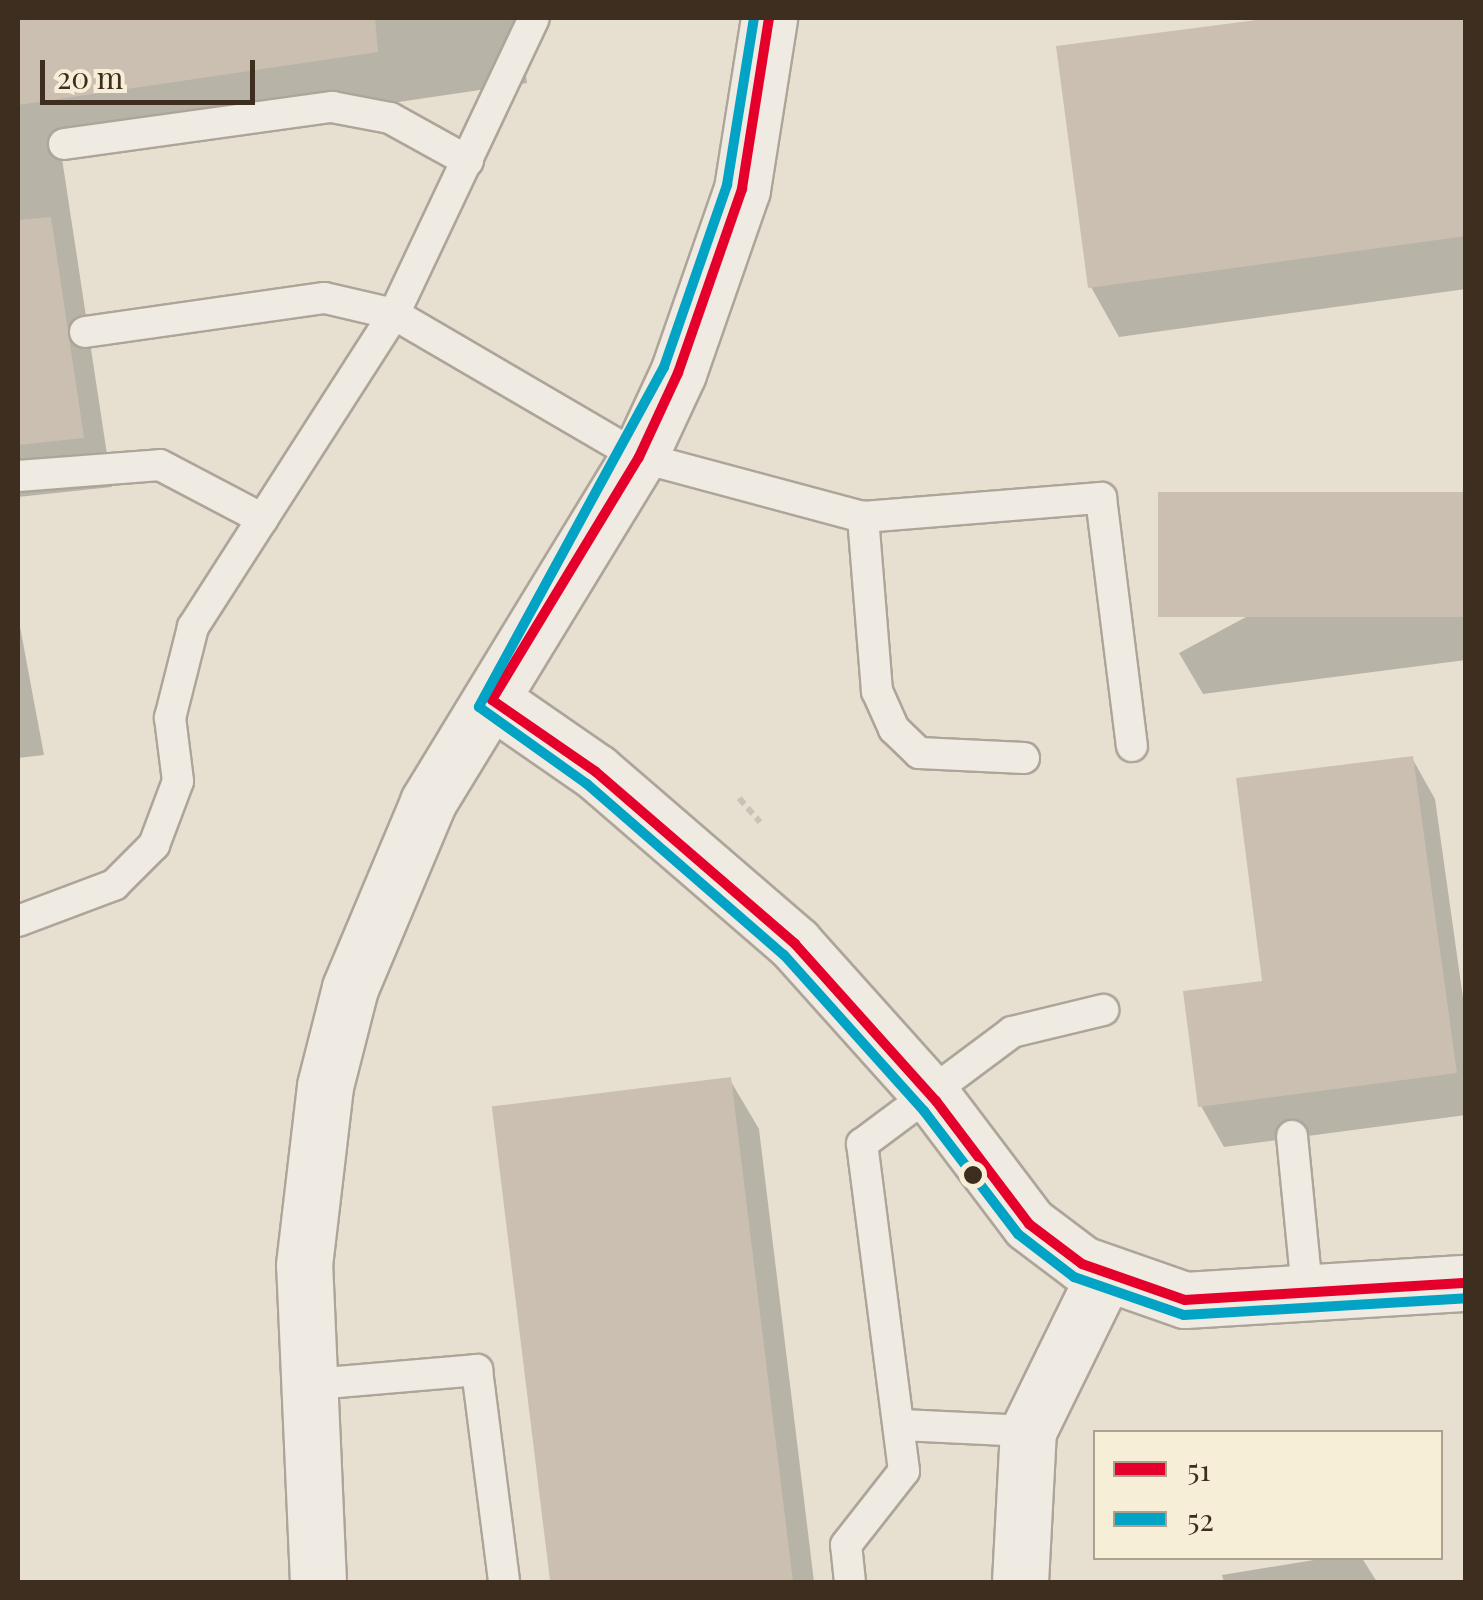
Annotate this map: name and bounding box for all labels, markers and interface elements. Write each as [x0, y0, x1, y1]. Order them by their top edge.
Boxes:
scale bar [45, 40, 260, 102]
text: 20 m [57, 57, 123, 97]
unlabelled marker [963, 1165, 983, 1185]
legend [1093, 1430, 1443, 1560]
text: 51 [1187, 1449, 1211, 1489]
text: 52 [1187, 1499, 1214, 1539]

